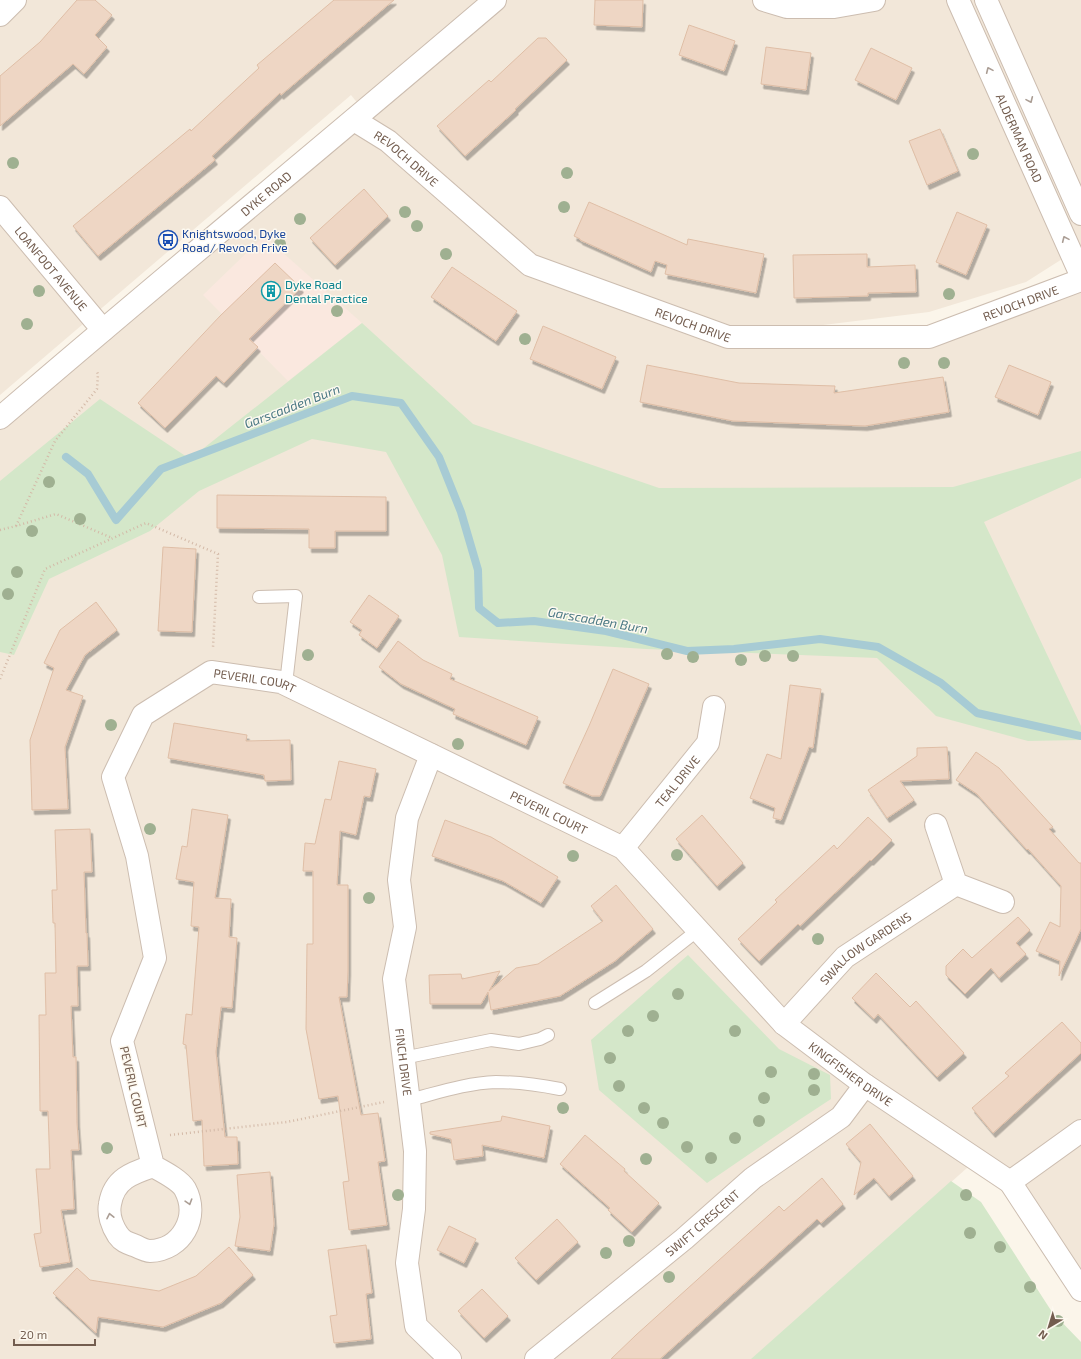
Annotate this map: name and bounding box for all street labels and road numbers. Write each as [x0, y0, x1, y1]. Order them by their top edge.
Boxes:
street label: ALDERMAN ROAD [994, 91, 1046, 184]
street label: REVOCH DRIVE [372, 127, 442, 189]
street label: DYKE ROAD [238, 168, 294, 219]
street label: LOANFOOT AVENUE [12, 223, 91, 314]
street label: REVOCH DRIVE [981, 282, 1061, 323]
street label: REVOCH DRIVE [653, 304, 733, 345]
street label: PEVERIL COURT [213, 665, 299, 695]
street label: TEAL DRIVE [652, 752, 702, 810]
street label: PEVERIL COURT [508, 787, 590, 837]
street label: SWALLOW GARDENS [817, 909, 914, 987]
street label: FINCH DRIVE [393, 1027, 415, 1097]
street label: KINGFISHER DRIVE [806, 1038, 896, 1109]
street label: PEVERIL COURT [118, 1045, 150, 1129]
street label: SWIFT CRESCENT [662, 1186, 742, 1259]

